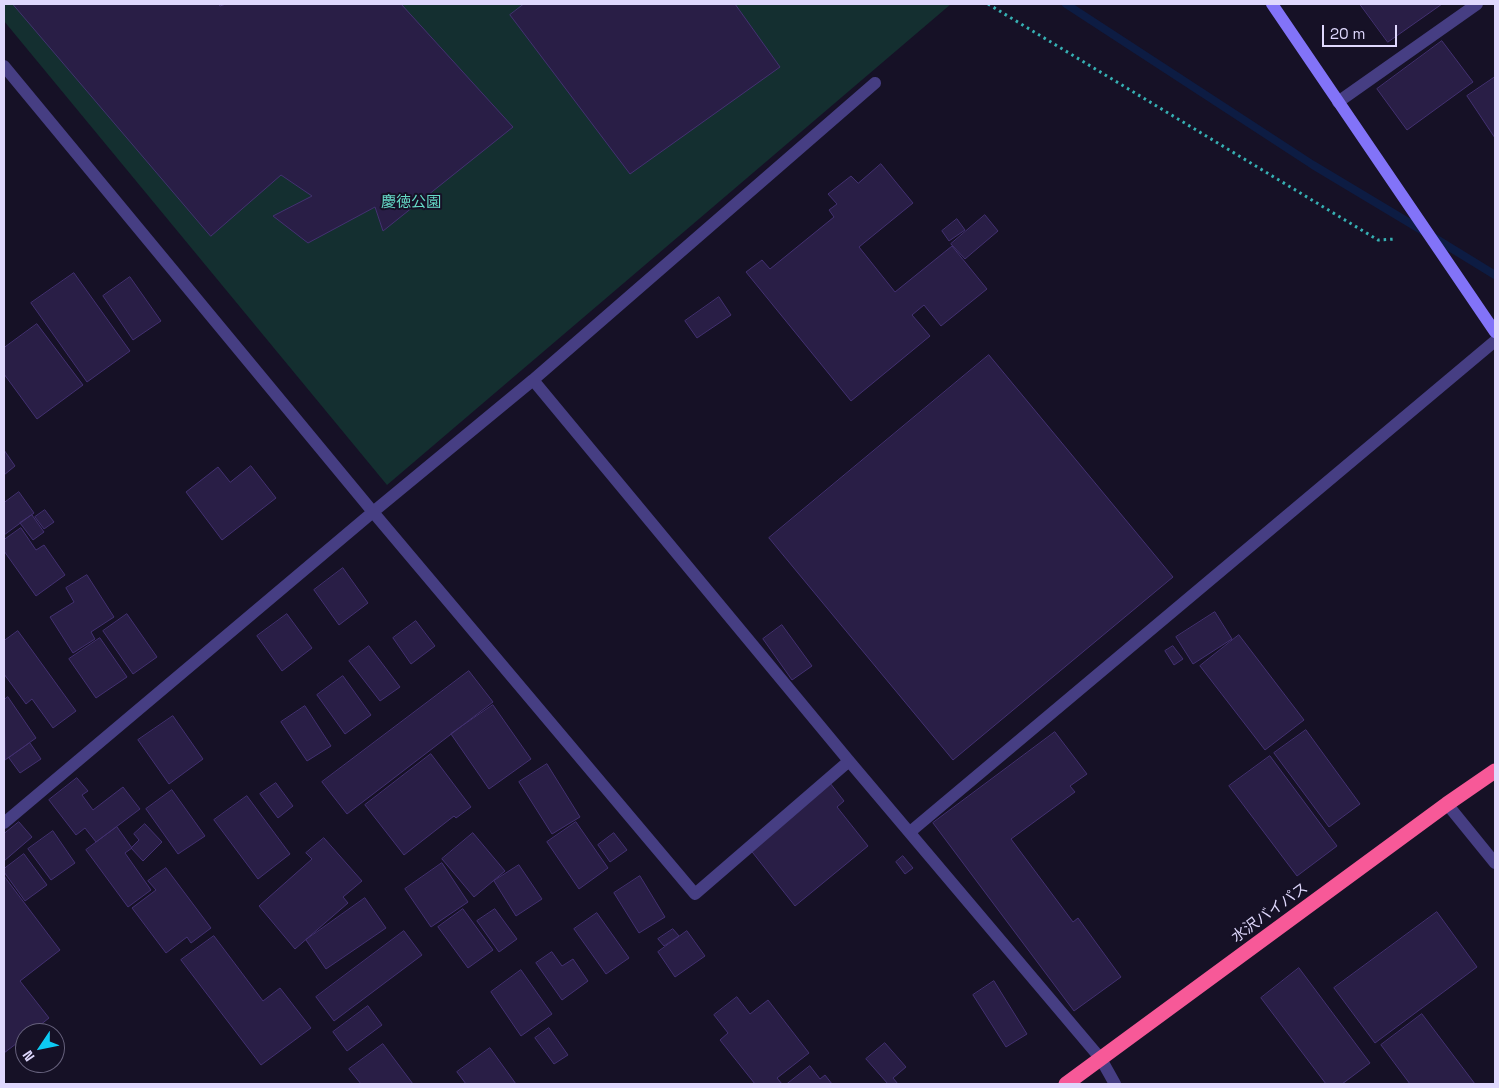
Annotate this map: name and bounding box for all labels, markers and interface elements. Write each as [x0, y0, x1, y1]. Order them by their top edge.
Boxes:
scale bar [1324, 15, 1399, 47]
text: 20 m [1330, 24, 1365, 43]
park label: 慶徳公園 [381, 194, 441, 212]
street label: 水沢バイパス [1228, 879, 1312, 947]
north arrow [15, 1023, 65, 1073]
text: N [18, 1047, 38, 1065]

